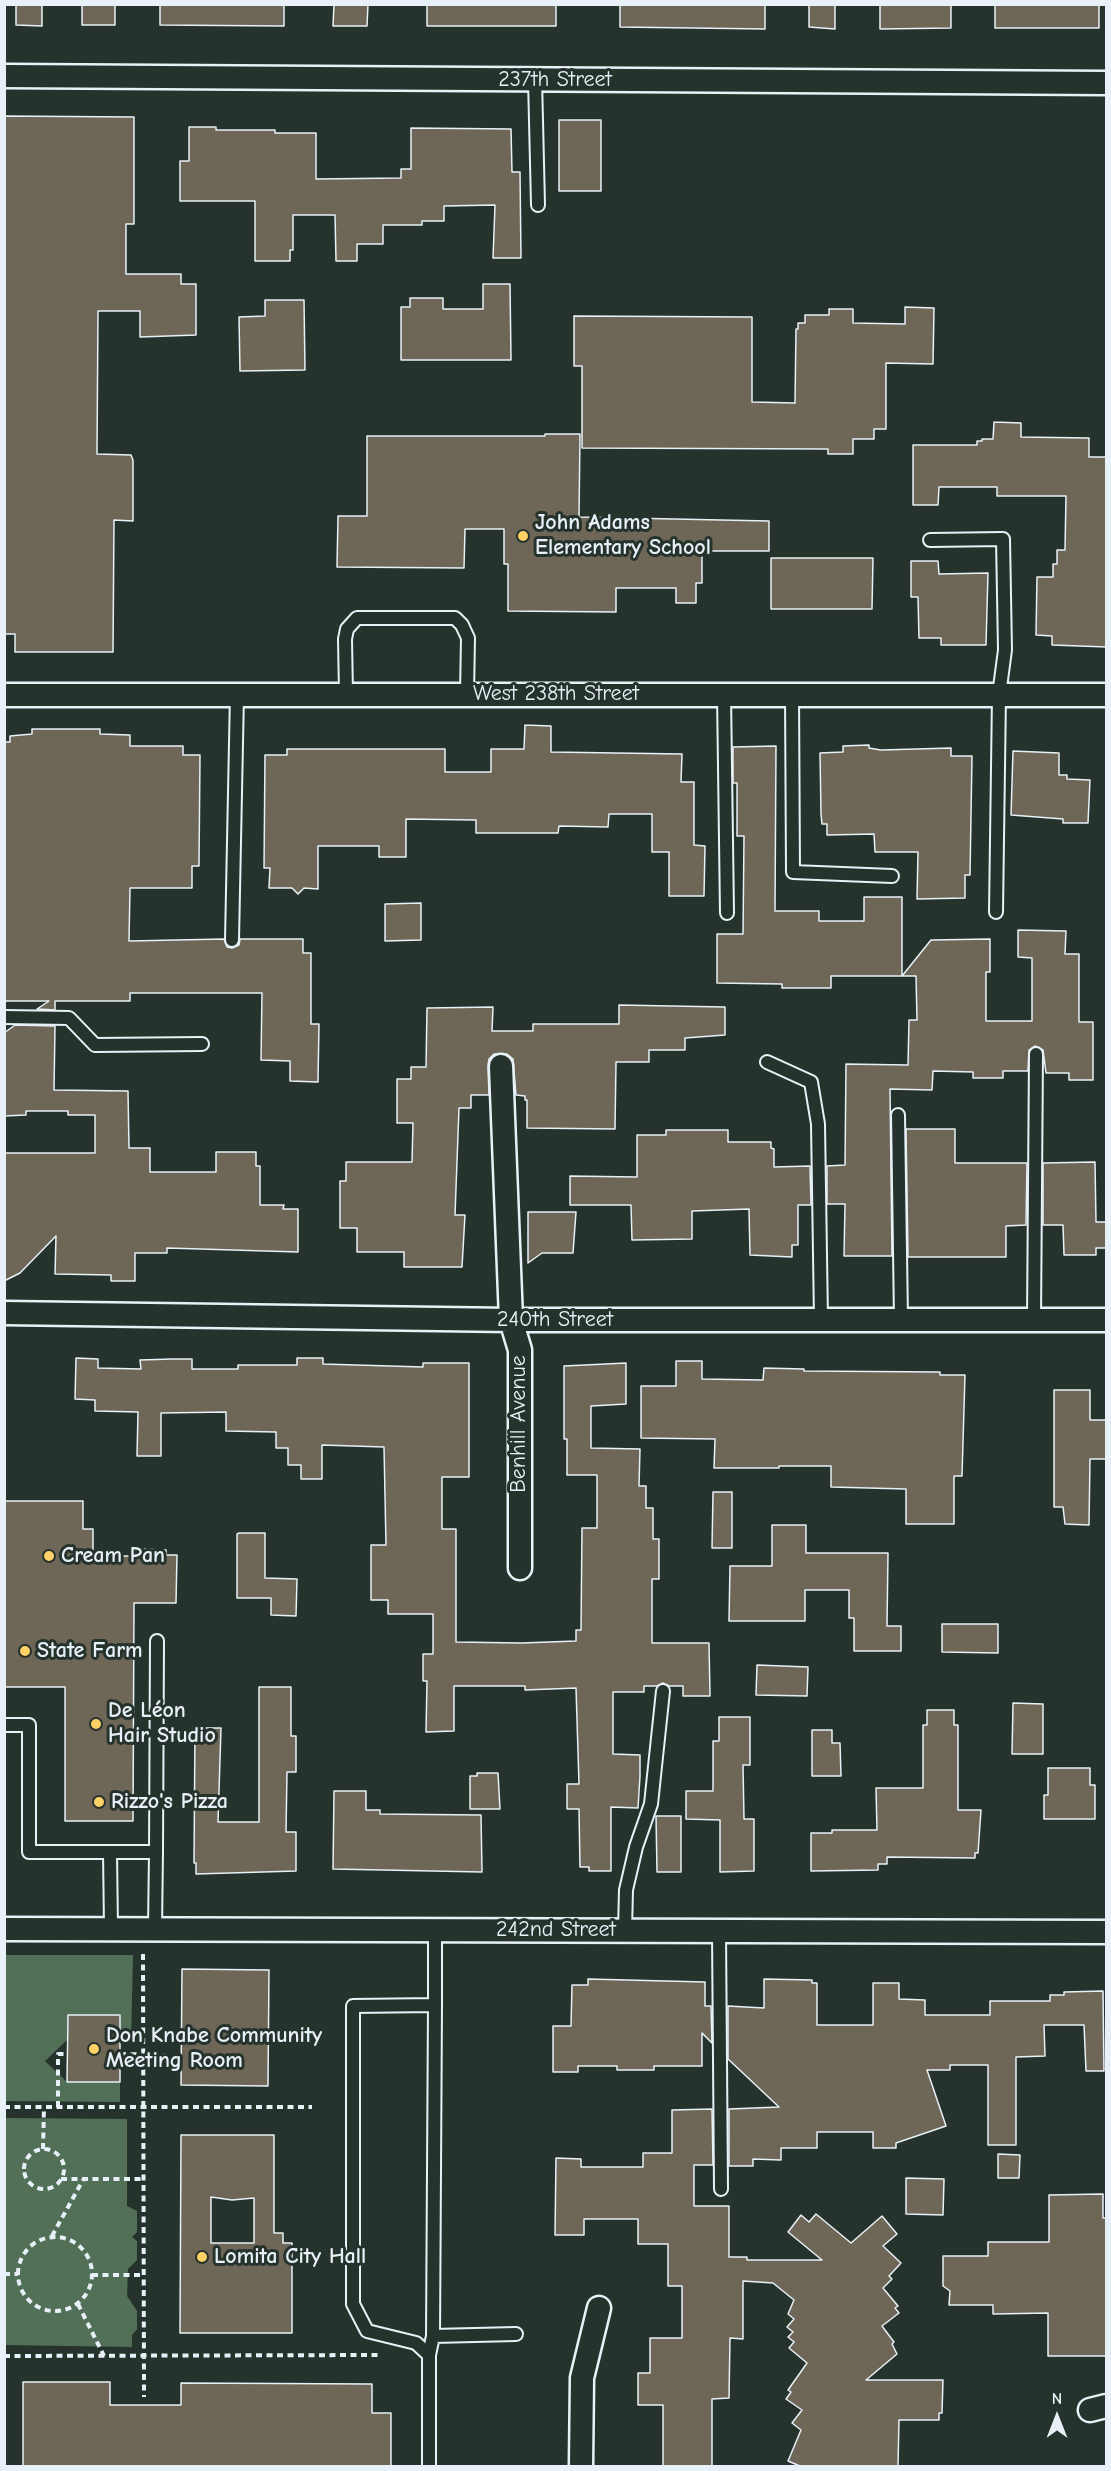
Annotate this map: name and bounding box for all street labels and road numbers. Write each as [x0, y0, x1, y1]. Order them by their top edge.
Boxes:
street label: 237th Street [498, 67, 612, 93]
street label: West 238th Street [473, 681, 639, 707]
street label: 240th Street [497, 1307, 613, 1333]
street label: Benhill Avenue [506, 1355, 532, 1493]
street label: 242nd Street [496, 1917, 616, 1943]

